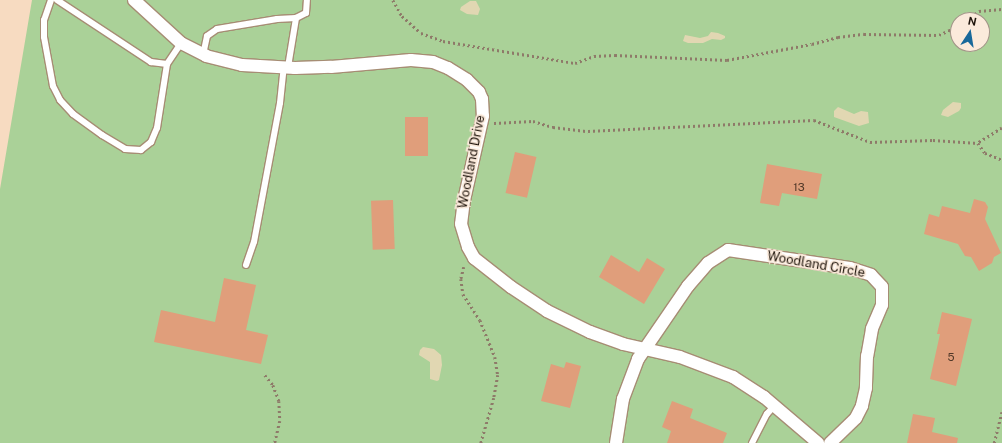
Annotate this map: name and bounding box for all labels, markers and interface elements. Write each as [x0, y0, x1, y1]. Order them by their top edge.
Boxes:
north arrow [950, 12, 990, 52]
text: N [967, 14, 978, 28]
street label: Woodland Drive [455, 114, 489, 210]
house number: 13 [793, 180, 805, 194]
street label: Woodland Circle [766, 249, 866, 281]
house number: 5 [947, 350, 955, 364]

